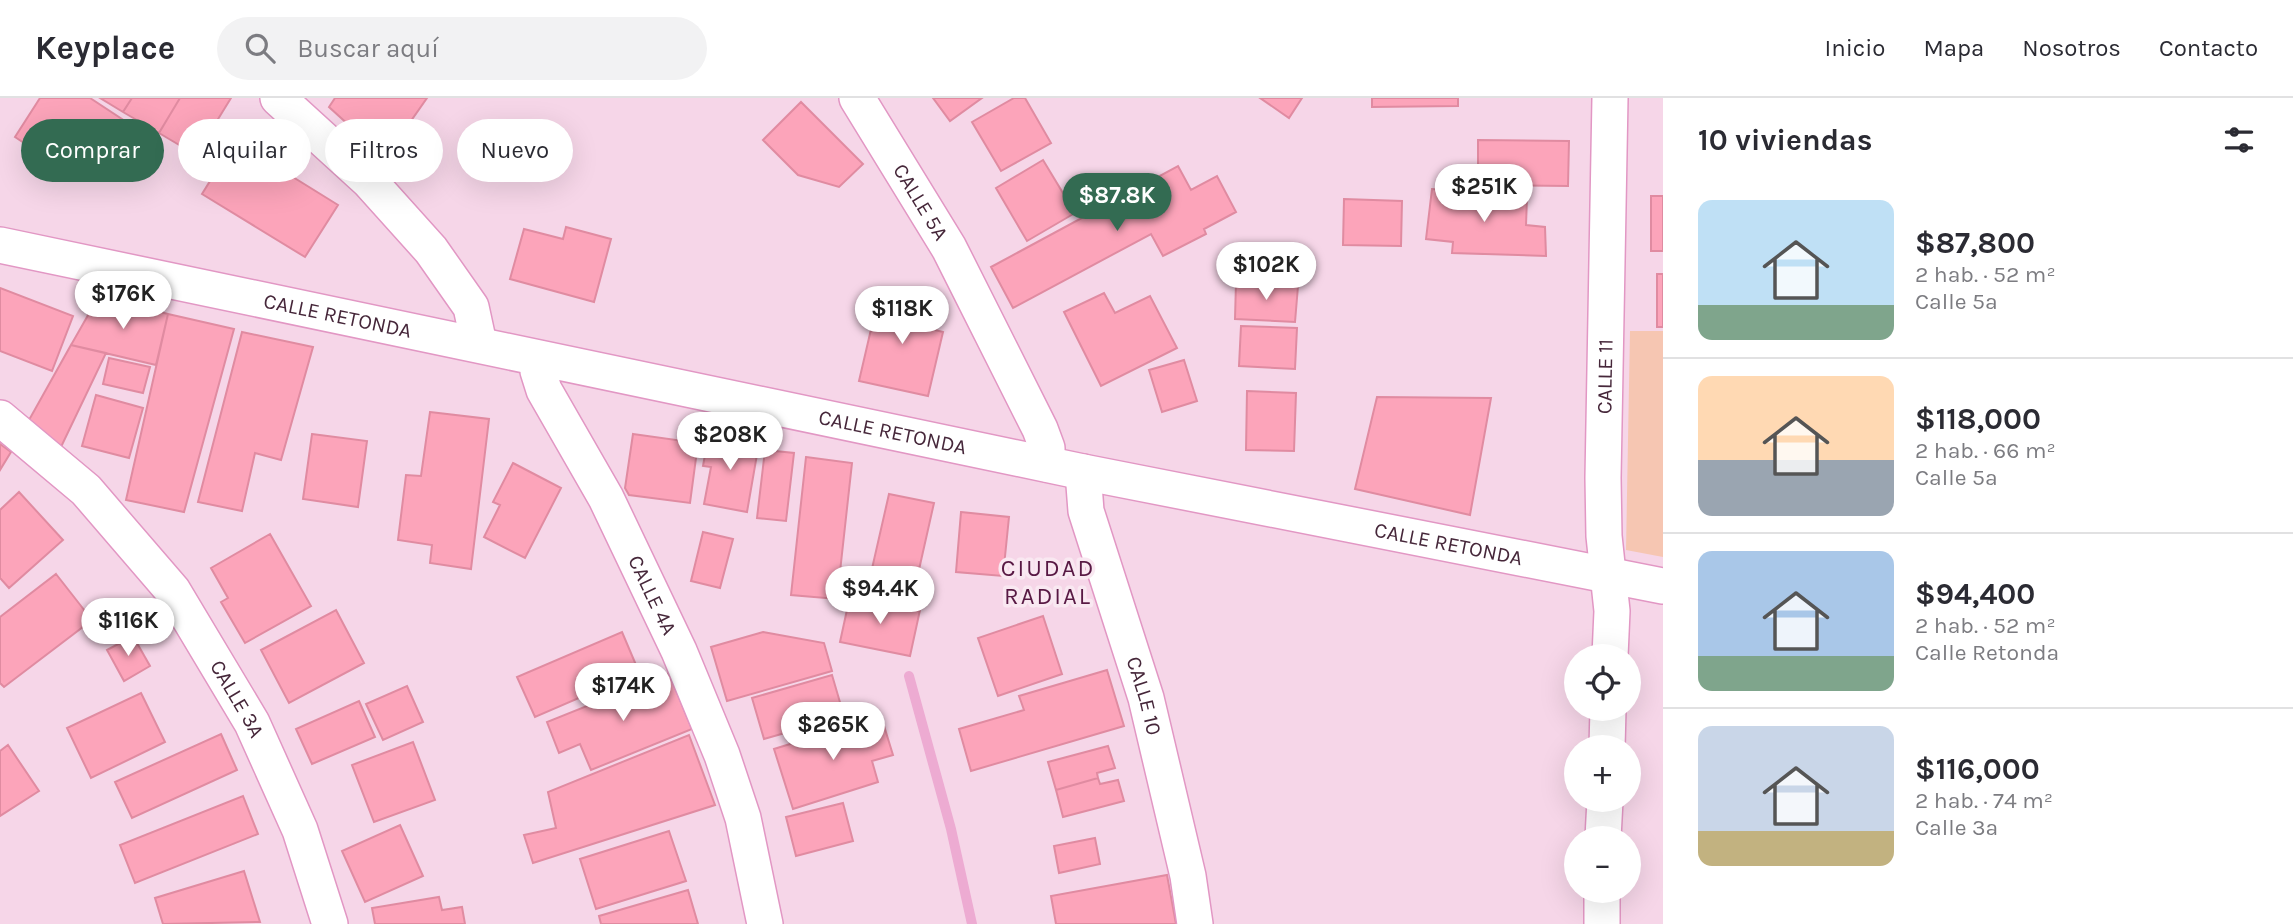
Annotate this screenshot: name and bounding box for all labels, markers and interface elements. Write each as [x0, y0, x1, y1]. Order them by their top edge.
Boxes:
search box [217, 17, 707, 80]
text: Keyplace [35, 29, 175, 67]
icon: search [241, 29, 279, 67]
text: Buscar aquí [297, 33, 439, 64]
text: Inicio [1824, 34, 1885, 62]
text: Mapa [1923, 34, 1984, 62]
text: Nosotros [2022, 34, 2121, 62]
text: Contacto [2159, 34, 2258, 62]
chip: Comprar [21, 119, 164, 182]
chip: Alquilar [178, 119, 311, 182]
chip: Filtros [325, 119, 443, 182]
chip: Nuevo [457, 119, 573, 182]
icon: filters [2220, 121, 2258, 159]
text: 10 viviendas [1698, 122, 1872, 158]
street label: CALLE 5A [888, 159, 953, 245]
pin: $251K [1435, 164, 1533, 224]
text: $251K [1451, 173, 1517, 200]
pin: $87.8K [1060, 174, 1174, 233]
text: $87.8K [1078, 182, 1156, 209]
text: $87,800 [1915, 225, 2035, 261]
icon: home [1754, 228, 1838, 312]
pin: $102K [1217, 242, 1315, 302]
text: $102K [1232, 251, 1300, 278]
text: 2 hab. · 52 m² [1915, 261, 2056, 288]
pin: $176K [74, 272, 172, 331]
text: $176K [91, 280, 155, 307]
pin: $118K [853, 286, 951, 346]
text: Calle 5a [1915, 288, 1998, 315]
street label: CALLE RETONDA [262, 289, 414, 343]
text: $118K [871, 295, 933, 322]
street label: CALLE 11 [1592, 339, 1618, 414]
text: $118,000 [1915, 401, 2041, 437]
icon: home [1754, 404, 1838, 488]
street label: CALLE RETONDA [816, 405, 969, 459]
pin: $208K [681, 412, 779, 472]
text: $208K [693, 421, 767, 448]
text: 2 hab. · 66 m² [1915, 437, 2056, 464]
text: Calle 5a [1915, 464, 1998, 491]
street label: CALLE RETONDA [1372, 518, 1525, 570]
street label: CALLE 4A [623, 551, 681, 639]
district label: CIUDAD RADIAL [1001, 554, 1095, 610]
pin: $94.4K [823, 566, 937, 626]
text: $94.4K [841, 575, 919, 602]
text: $94,400 [1915, 576, 2035, 612]
icon: home [1754, 579, 1838, 663]
pin: $116K [79, 598, 177, 658]
text: $116K [97, 607, 159, 634]
text: 2 hab. · 52 m² [1915, 612, 2056, 639]
text: Calle Retonda [1915, 639, 2059, 666]
map controls [1564, 644, 1641, 903]
button: locate [1564, 644, 1641, 721]
street label: CALLE 10 [1121, 653, 1166, 738]
street label: CALLE 3A [205, 656, 269, 741]
pin: $174K [574, 664, 672, 723]
text: $174K [591, 672, 655, 699]
pin: $265K [784, 702, 882, 762]
text: $265K [797, 711, 869, 738]
button: + [1564, 735, 1641, 812]
text: $116,000 [1915, 751, 2040, 787]
icon: home [1754, 754, 1838, 838]
text: 2 hab. · 74 m² [1915, 787, 2053, 814]
text: Calle 3a [1915, 814, 1998, 841]
button: − [1564, 826, 1641, 903]

